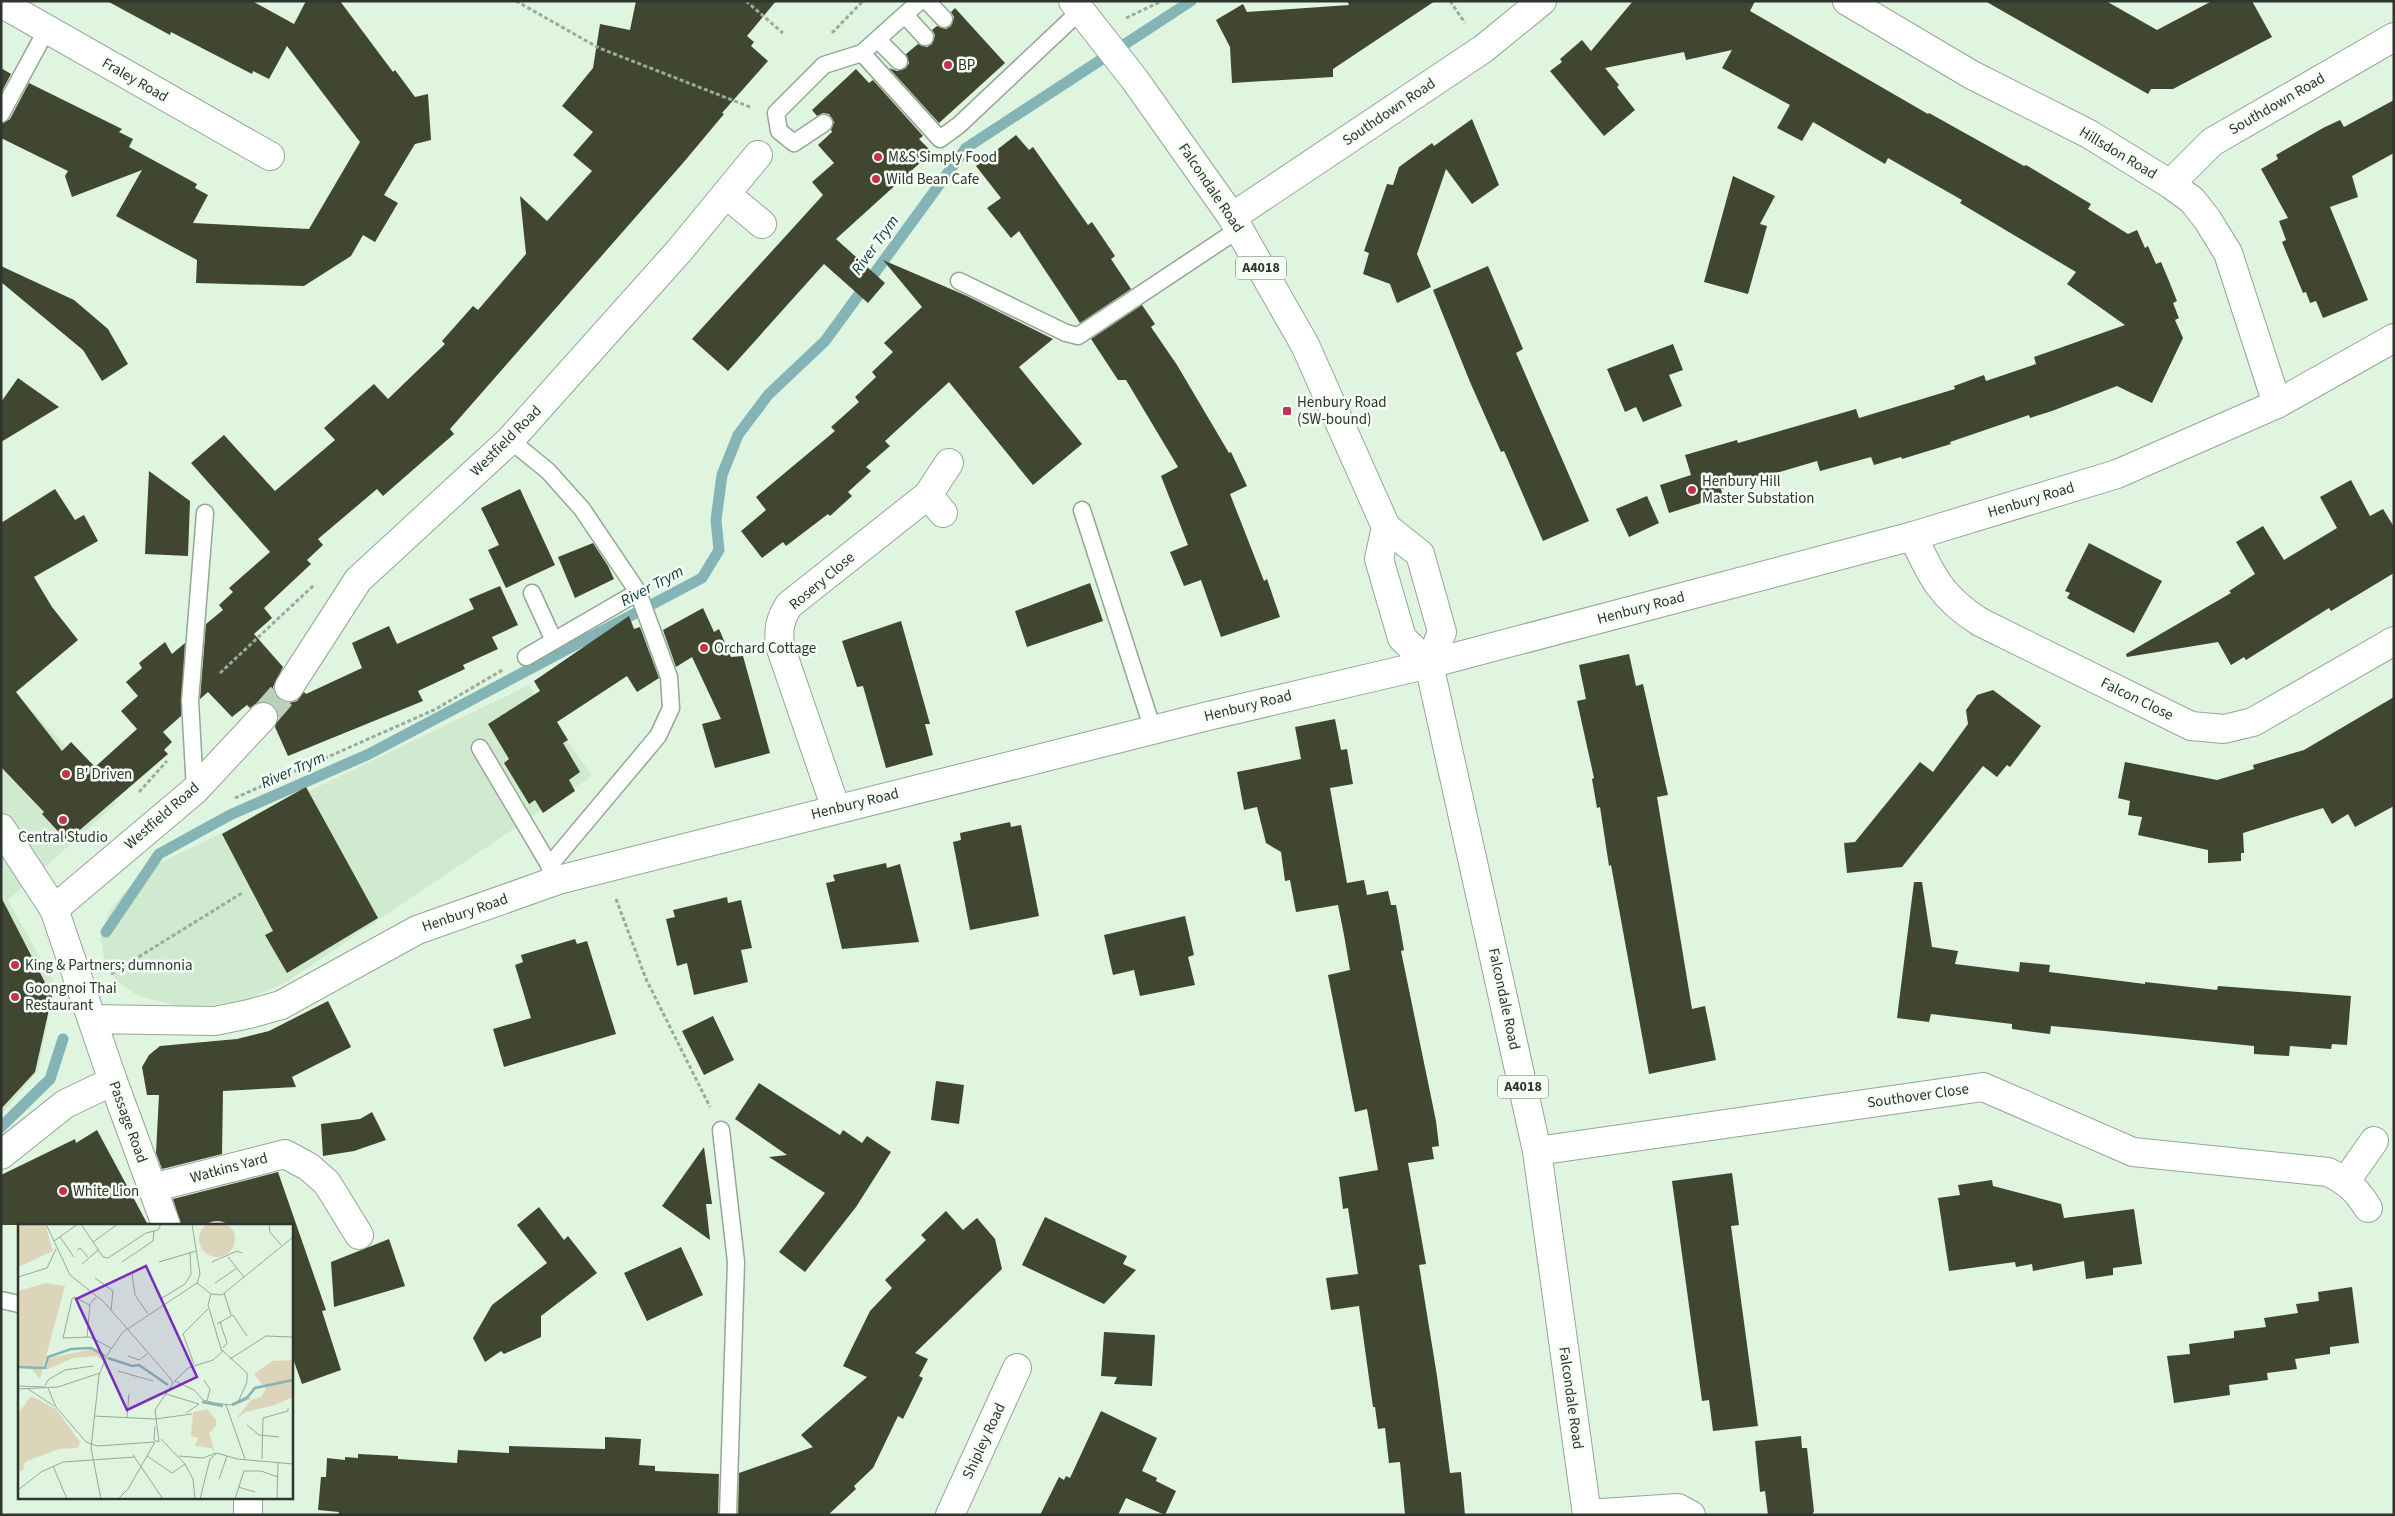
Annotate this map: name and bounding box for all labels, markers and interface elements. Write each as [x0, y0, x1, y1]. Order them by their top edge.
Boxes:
street label: Fraley Road [98, 53, 172, 107]
place label: BP [958, 55, 975, 76]
marker: BP [942, 59, 954, 71]
street label: Southdown Road [2225, 68, 2329, 140]
street label: Southdown Road [1338, 73, 1440, 151]
street label: Hillsdon Road [2075, 122, 2161, 184]
street label: Falcondale Road [1173, 139, 1249, 237]
place label: M&S Simply Food [888, 147, 997, 168]
marker: M&S Simply Food [872, 151, 884, 163]
place label: Wild Bean Cafe [886, 169, 979, 190]
marker: Wild Bean Cafe [870, 173, 882, 185]
water label: River Trym [846, 211, 904, 279]
road number: A4018 [1236, 256, 1286, 280]
place label: Henbury Road (SW-bound) [1297, 392, 1387, 430]
street label: Westfield Road [466, 401, 546, 481]
marker: Henbury Road (SW-bound) [1281, 405, 1293, 417]
place label: Henbury Hill Master Substation [1702, 471, 1815, 509]
street label: Henbury Road [1985, 477, 2077, 523]
marker: Henbury Hill Master Substation [1686, 484, 1698, 496]
street label: Rosery Close [785, 547, 859, 615]
water label: River Trym [617, 560, 687, 612]
street label: Henbury Road [1595, 586, 1687, 630]
place label: Orchard Cottage [714, 638, 816, 659]
marker: Orchard Cottage [698, 642, 710, 654]
street label: Falcon Close [2097, 672, 2177, 726]
street label: Henbury Road [1202, 685, 1294, 727]
water label: River Trym [257, 746, 329, 794]
place label: B' Driven [76, 764, 132, 785]
marker: B' Driven [60, 768, 72, 780]
street label: Westfield Road [120, 778, 204, 854]
street label: Henbury Road [809, 783, 901, 825]
marker: Central Studio [57, 814, 69, 826]
place label: Central Studio [18, 827, 108, 848]
street label: Henbury Road [419, 888, 511, 938]
street label: Falcondale Road [1483, 946, 1525, 1052]
place label: King & Partners; dumnonia [25, 955, 193, 976]
marker: King & Partners; dumnonia [9, 959, 21, 971]
place label: Goongnoi Thai Restaurant [25, 978, 117, 1016]
marker: Goongnoi Thai Restaurant [9, 991, 21, 1003]
road number: A4018 [1498, 1076, 1548, 1098]
street label: Passage Road [104, 1078, 152, 1166]
street label: Southover Close [1866, 1078, 1970, 1114]
street label: Watkins Yard [188, 1148, 270, 1188]
place label: White Lion [73, 1181, 139, 1202]
marker: White Lion [57, 1185, 69, 1197]
inset map [18, 1224, 292, 1498]
street label: Falcondale Road [1553, 1345, 1589, 1451]
street label: Shipley Road [957, 1400, 1011, 1482]

